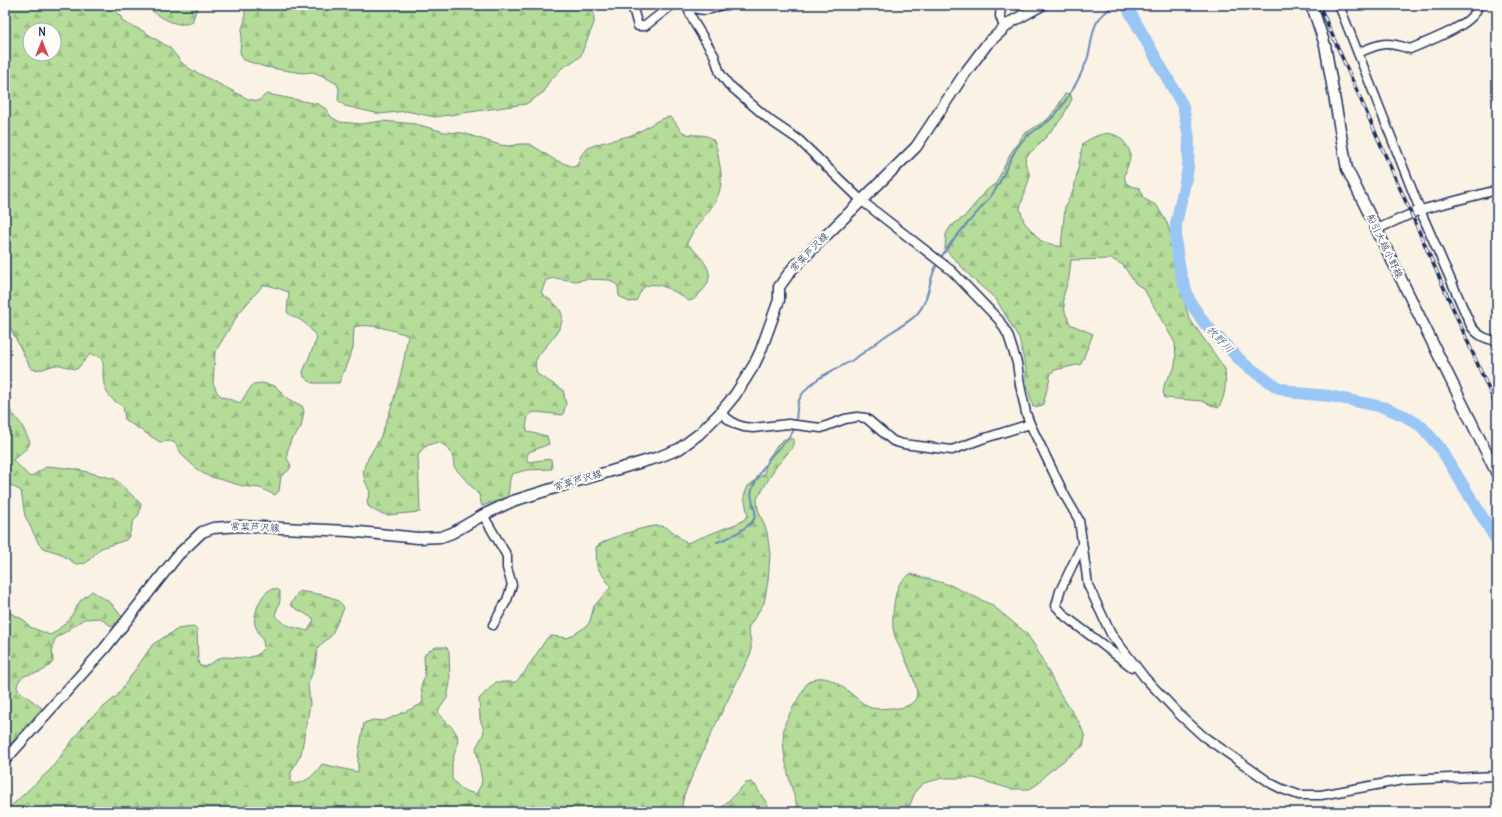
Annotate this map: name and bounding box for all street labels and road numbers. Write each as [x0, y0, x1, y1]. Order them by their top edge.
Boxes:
street label: 船引大越小野線 [1364, 212, 1406, 280]
street label: 常葉芦沢線 [787, 230, 831, 274]
street label: 常葉芦沢線 [552, 466, 604, 494]
street label: 常葉芦沢線 [230, 520, 280, 534]

